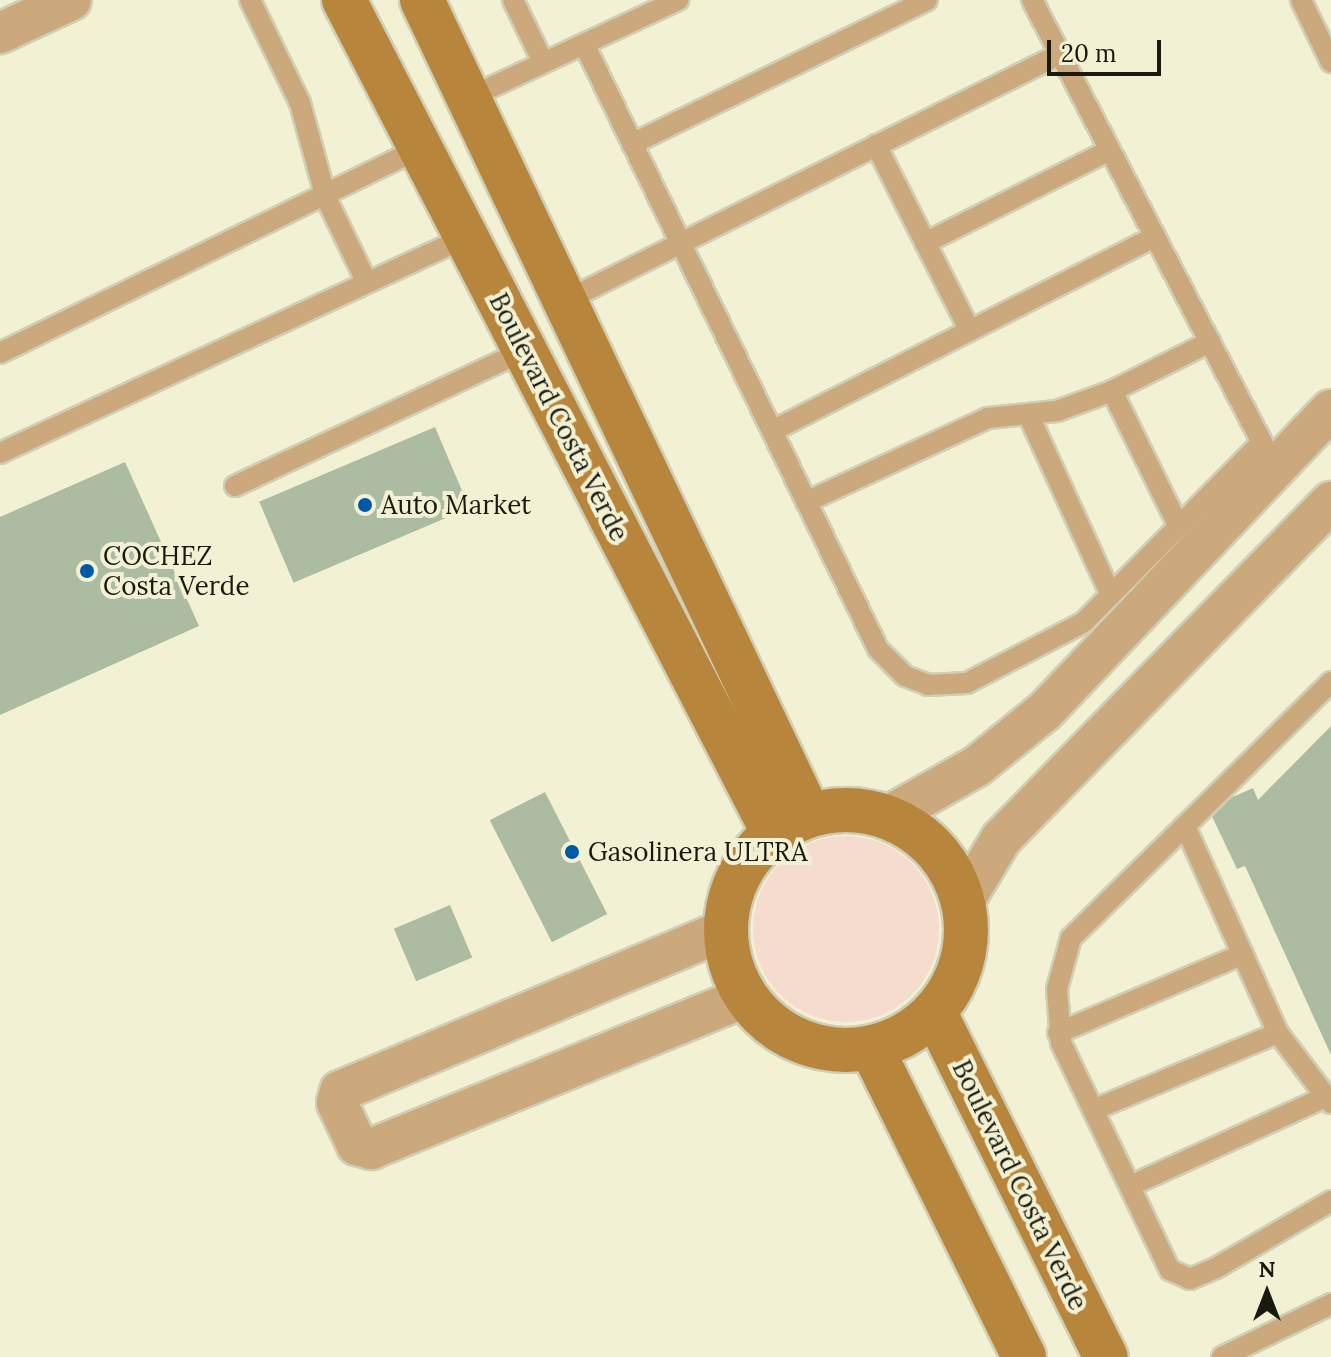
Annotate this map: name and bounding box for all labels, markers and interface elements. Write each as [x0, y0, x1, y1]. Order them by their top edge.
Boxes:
scale bar [1051, 24, 1165, 74]
text: 20 m [1061, 38, 1117, 69]
street label: Boulevard Costa Verde [483, 288, 635, 546]
place label: Auto Market [381, 489, 531, 521]
marker: Auto Market [356, 496, 374, 514]
place label: COCHEZ Costa Verde [103, 540, 250, 602]
marker: COCHEZ Costa Verde [78, 562, 96, 580]
place label: Gasolinera ULTRA [588, 836, 808, 868]
marker: Gasolinera ULTRA [563, 843, 581, 861]
street label: Boulevard Costa Verde [946, 1055, 1094, 1315]
north arrow [1227, 1253, 1307, 1333]
text: N [1258, 1255, 1276, 1283]

